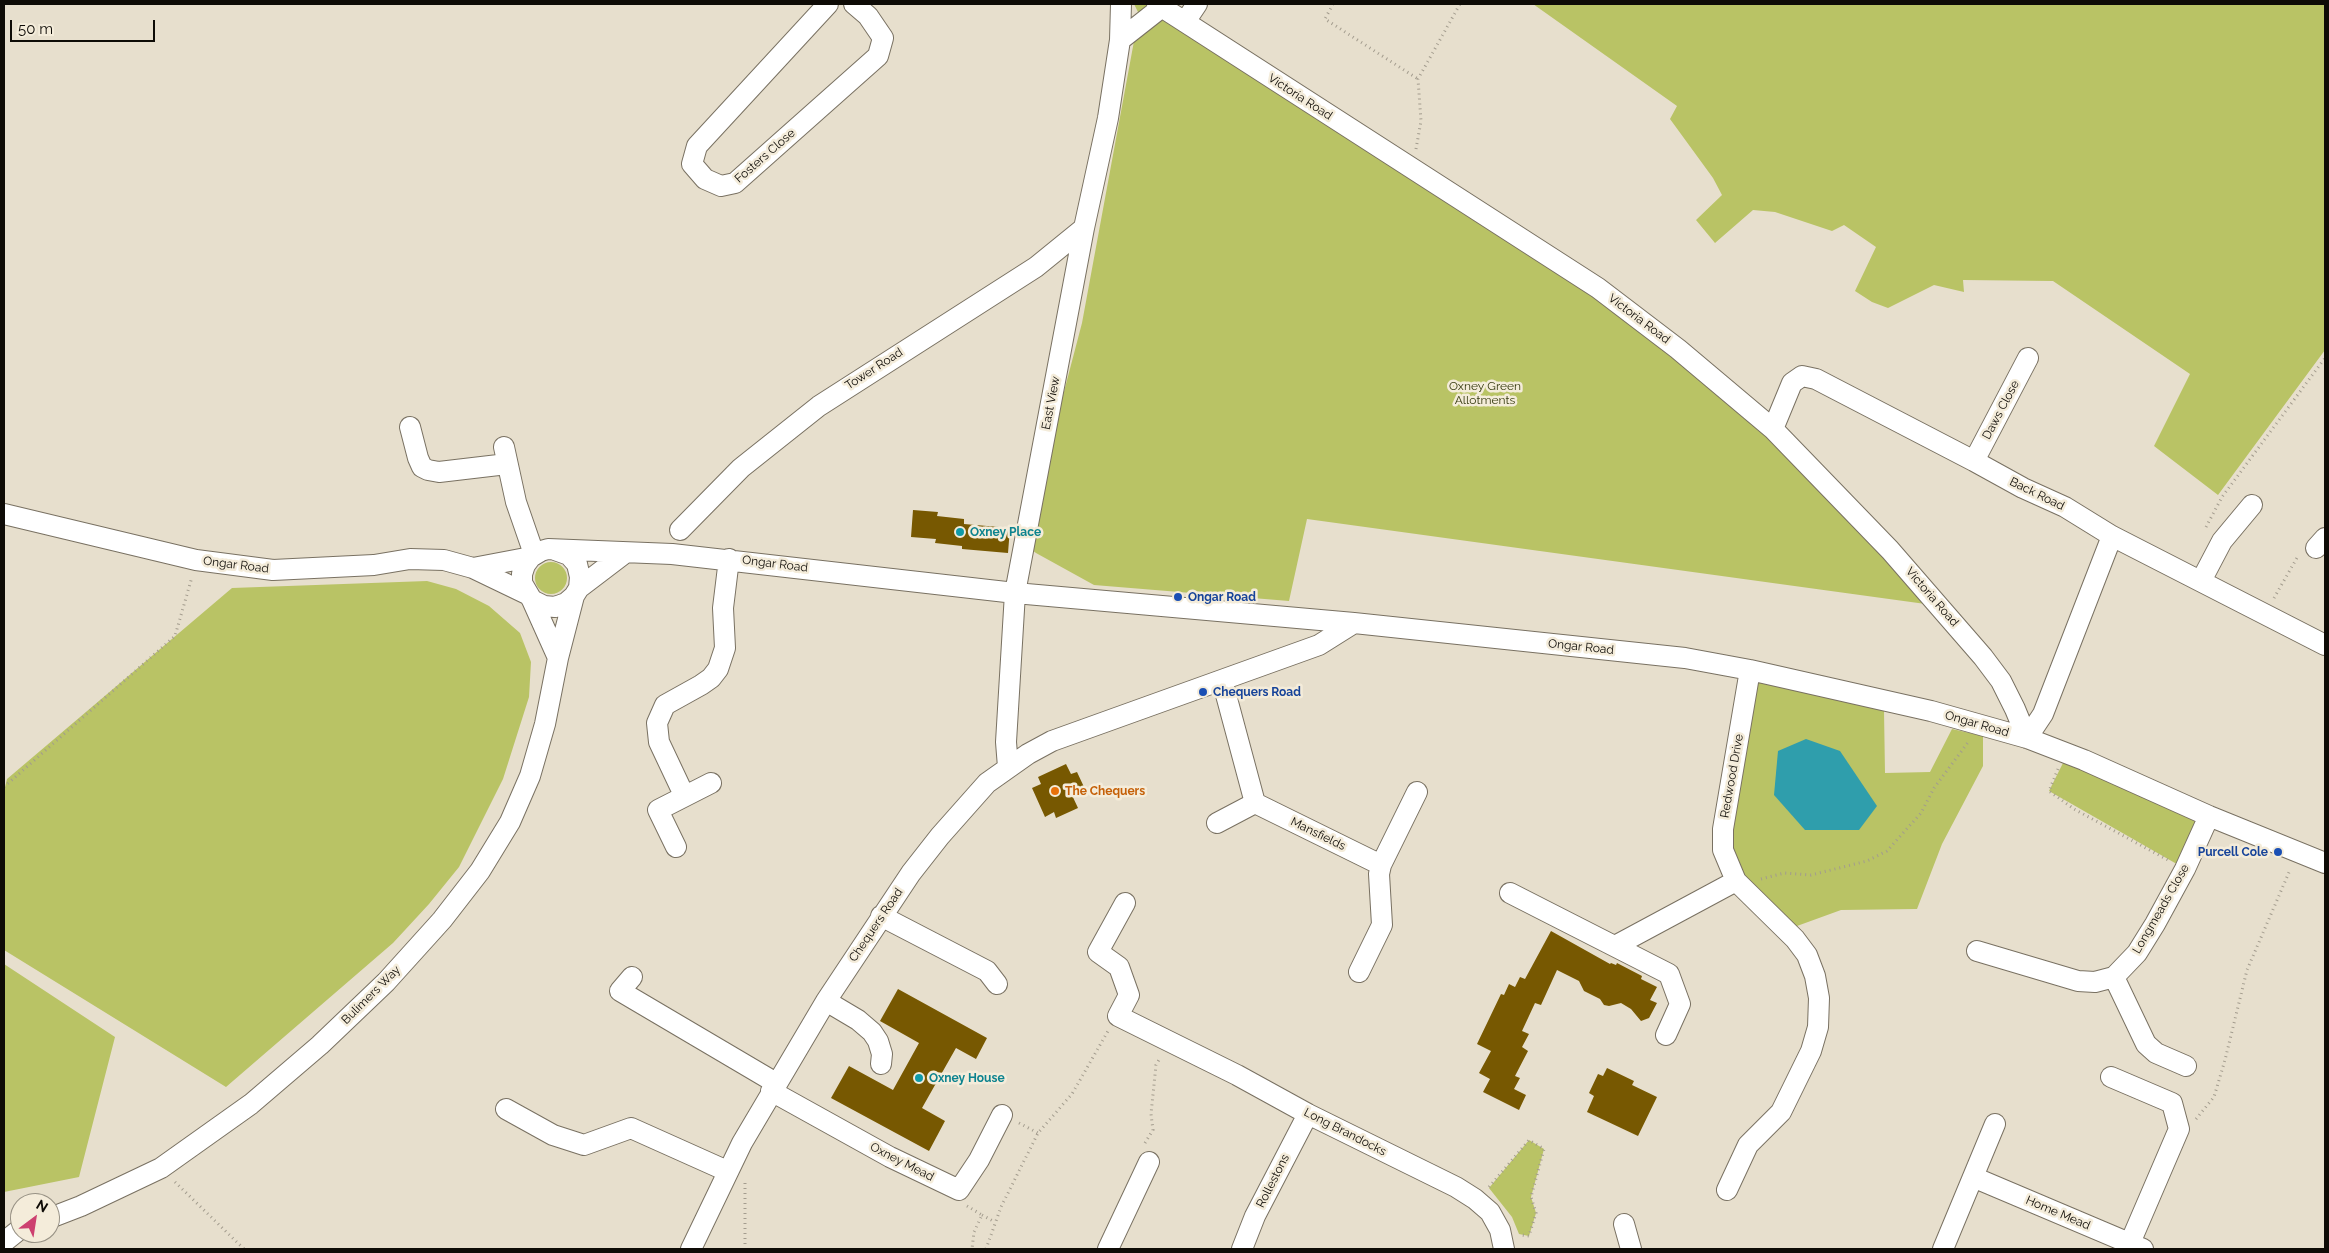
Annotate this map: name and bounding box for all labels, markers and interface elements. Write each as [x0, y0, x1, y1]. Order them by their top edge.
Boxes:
scale bar [12, 10, 158, 42]
text: 50 m [18, 20, 53, 38]
street label: Victoria Road [1265, 71, 1335, 123]
street label: Fosters Close [732, 126, 798, 186]
street label: Victoria Road [1605, 291, 1673, 347]
street label: Tower Road [843, 345, 905, 393]
street label: East View [1039, 375, 1063, 431]
street label: Daws Close [1979, 378, 2023, 442]
park label: Oxney Green Allotments [1449, 379, 1521, 407]
street label: Back Road [2007, 475, 2067, 513]
place label: Oxney Place [970, 525, 1041, 539]
marker: Oxney Place [954, 526, 966, 538]
street label: Ongar Road [741, 553, 809, 575]
street label: Ongar Road [202, 554, 270, 576]
street label: Victoria Road [1902, 564, 1962, 630]
place label: Ongar Road [1188, 590, 1256, 604]
marker: Ongar Road [1172, 591, 1184, 603]
street label: Ongar Road [1547, 636, 1615, 658]
place label: Chequers Road [1213, 685, 1301, 699]
marker: Chequers Road [1197, 686, 1209, 698]
street label: Ongar Road [1943, 708, 2011, 740]
street label: Redwood Drive [1718, 733, 1746, 819]
place label: The Chequers [1065, 784, 1145, 798]
marker: The Chequers [1049, 785, 1061, 797]
street label: Mansfields [1288, 815, 1348, 853]
place label: Purcell Cole [2198, 845, 2268, 859]
marker: Purcell Cole [2272, 846, 2284, 858]
street label: Longmeads Close [2130, 862, 2192, 956]
street label: Chequers Road [846, 885, 906, 965]
street label: Bulimers Way [339, 963, 403, 1027]
place label: Oxney House [929, 1071, 1005, 1085]
marker: Oxney House [913, 1072, 925, 1084]
street label: Long Brandocks [1301, 1105, 1389, 1159]
street label: Oxney Mead [868, 1140, 936, 1184]
street label: Rollestons [1253, 1152, 1293, 1210]
north arrow [10, 1193, 60, 1243]
street label: Home Mead [2024, 1193, 2092, 1233]
text: N [34, 1196, 51, 1216]

